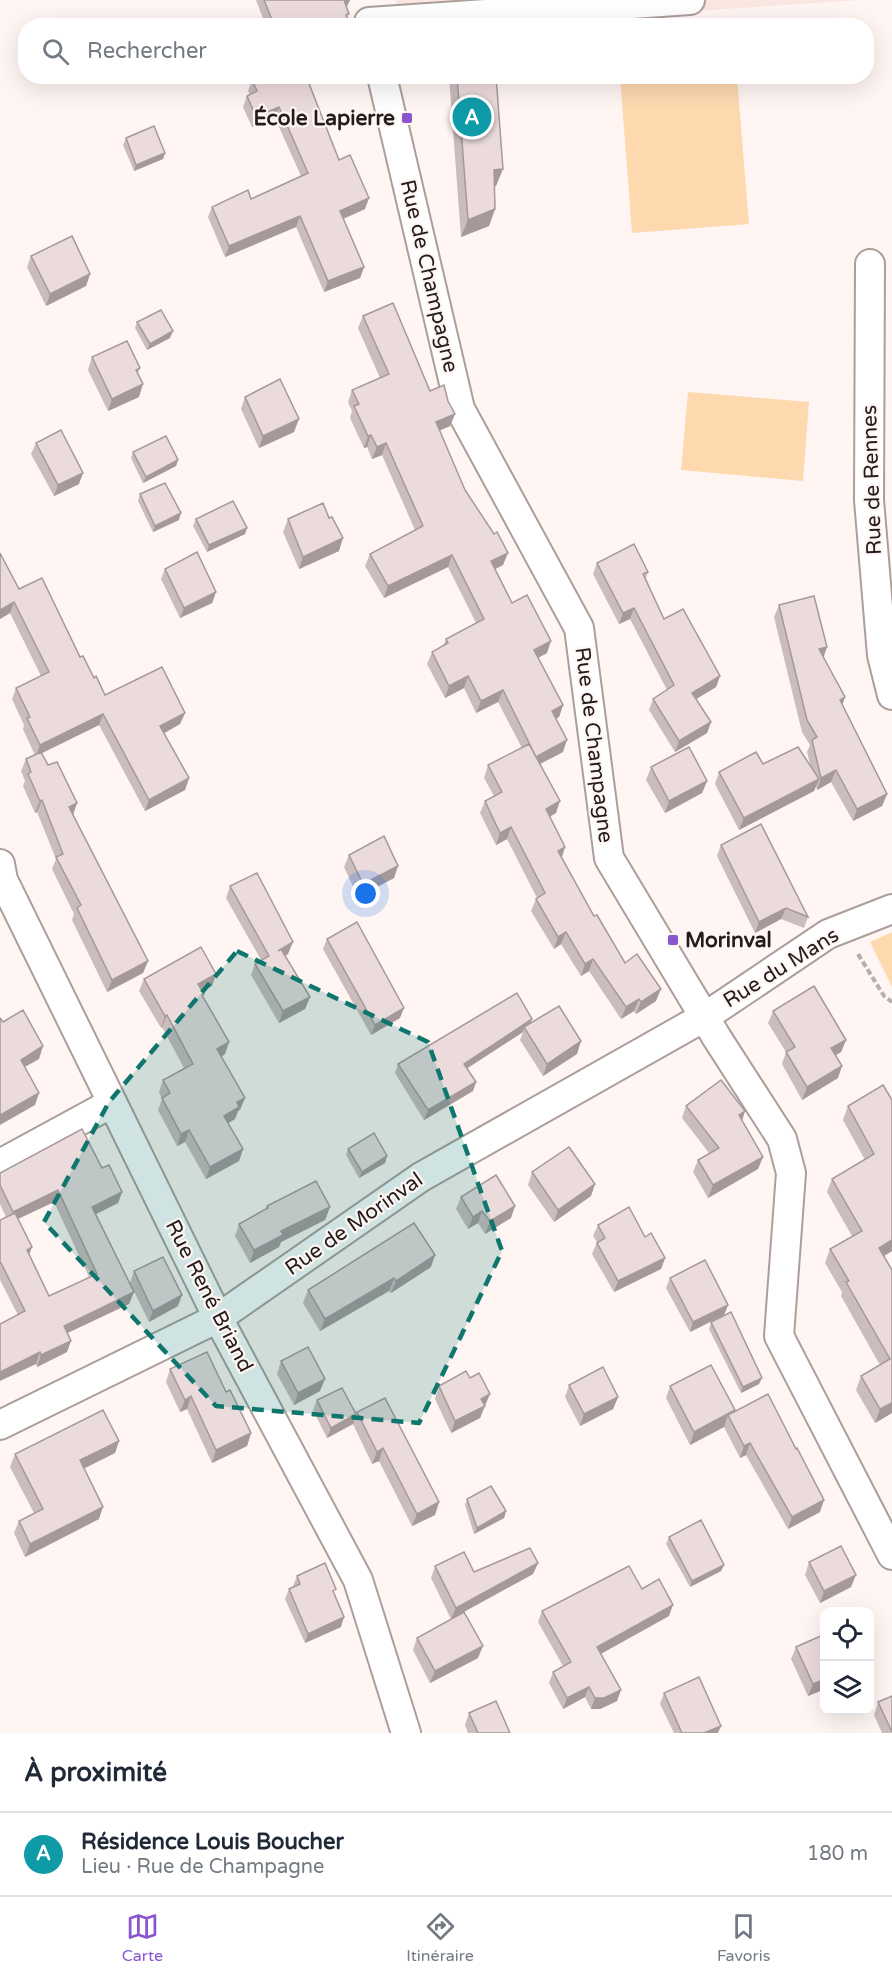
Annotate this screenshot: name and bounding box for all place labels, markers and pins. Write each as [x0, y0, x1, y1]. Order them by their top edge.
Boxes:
pin: A [452, 94, 492, 140]
place label: École Lapierre [254, 105, 395, 131]
marker: École Lapierre [400, 111, 414, 125]
place label: Morinval [685, 928, 772, 953]
marker: Morinval [666, 933, 680, 947]

